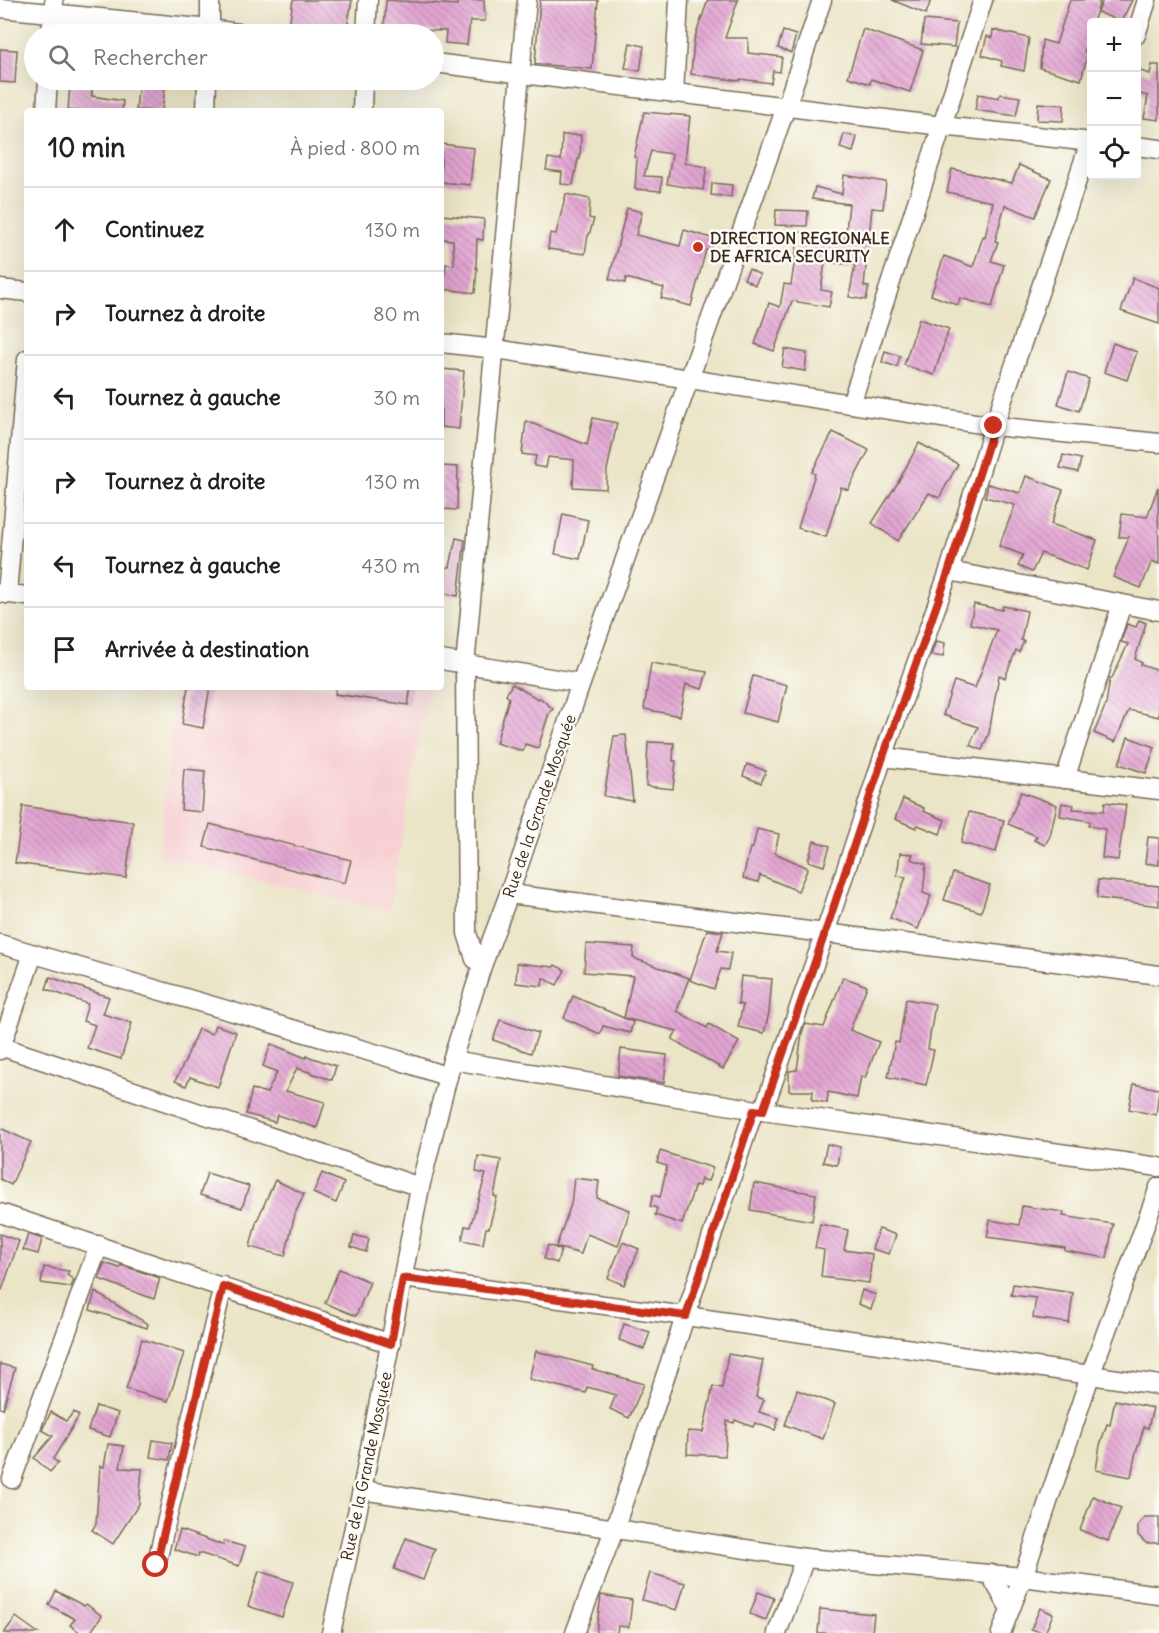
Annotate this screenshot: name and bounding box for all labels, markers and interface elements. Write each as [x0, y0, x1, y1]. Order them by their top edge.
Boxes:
map controls [1087, 18, 1141, 180]
button: + [1087, 18, 1141, 72]
search box [24, 24, 444, 90]
icon: search [45, 41, 78, 74]
text: Rechercher [93, 43, 208, 71]
button: − [1087, 72, 1141, 126]
button: locate [1087, 126, 1141, 180]
text: 10 min [48, 131, 125, 164]
text: À pied · 800 m [290, 135, 420, 160]
icon: ahead [48, 213, 81, 246]
text: Continuez [105, 215, 204, 243]
text: 130 m [365, 217, 420, 242]
place label: DIRECTION REGIONALE DE AFRICA SECURITY [710, 228, 890, 266]
marker: DIRECTION REGIONALE DE AFRICA SECURITY [691, 240, 705, 254]
icon: right [48, 297, 81, 330]
text: Tournez à droite [105, 299, 265, 327]
text: 80 m [373, 301, 420, 326]
icon: left [48, 381, 81, 414]
text: Tournez à gauche [105, 383, 281, 411]
text: 30 m [373, 385, 420, 410]
route end [980, 412, 1006, 438]
icon: right [48, 465, 81, 498]
text: Tournez à droite [105, 467, 265, 495]
text: 130 m [365, 469, 420, 494]
icon: left [48, 549, 81, 582]
text: Tournez à gauche [105, 551, 281, 579]
text: 430 m [362, 553, 420, 578]
icon: arrive [48, 633, 81, 666]
text: Arrivée à destination [105, 635, 309, 663]
street label: Rue de la Grande Mosquée [498, 712, 580, 900]
street label: Rue de la Grande Mosquée [336, 1370, 396, 1562]
route start [142, 1551, 168, 1577]

